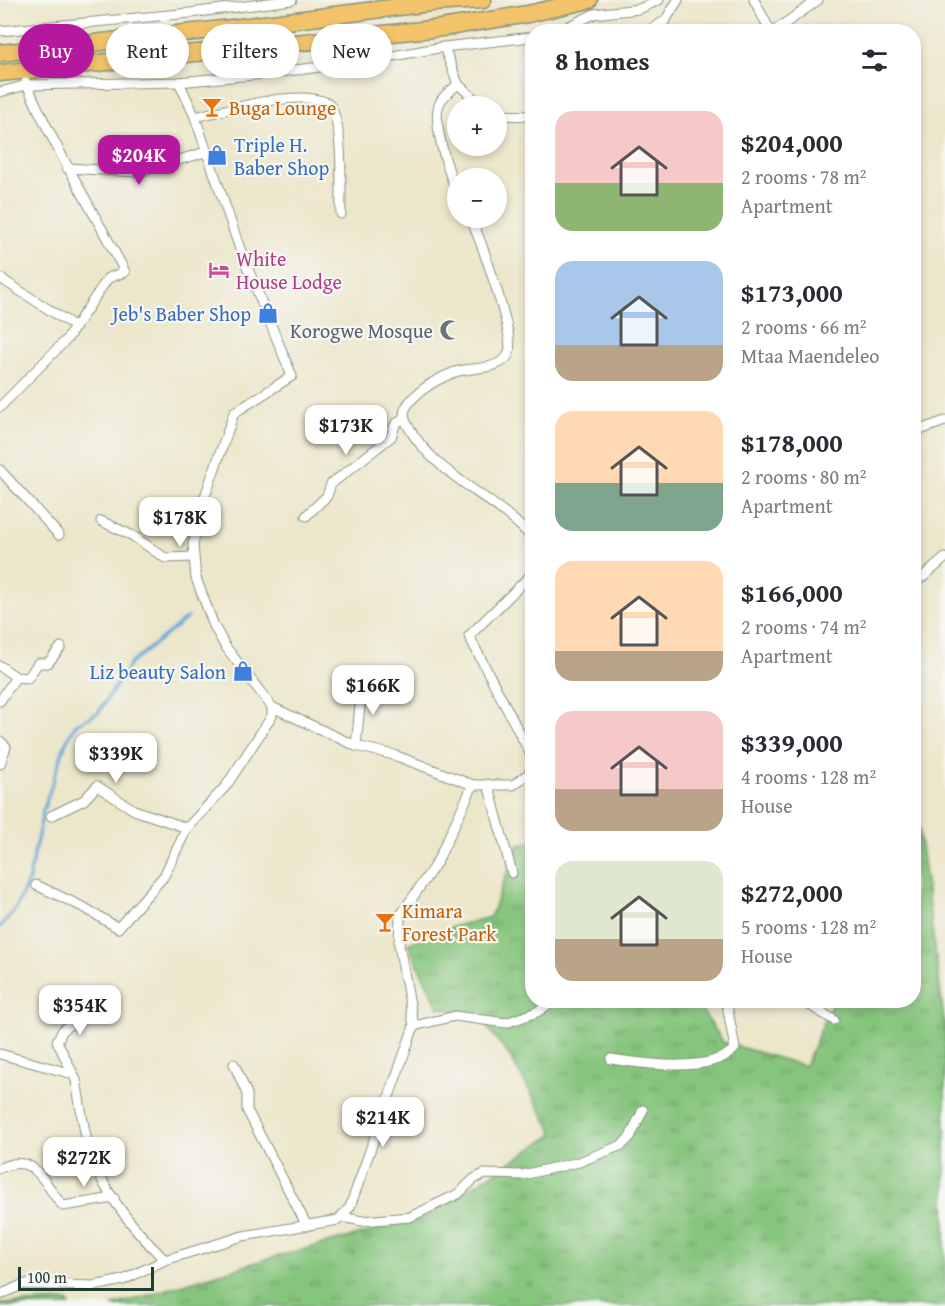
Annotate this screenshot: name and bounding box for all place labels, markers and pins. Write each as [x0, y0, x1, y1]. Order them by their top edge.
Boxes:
place label: Buga Lounge [229, 93, 336, 122]
bar icon: Buga Lounge [200, 95, 224, 119]
place label: Triple H. Baber Shop [234, 130, 329, 182]
pin: $204K [97, 135, 181, 186]
shop icon: Triple H. Baber Shop [205, 143, 229, 167]
place label: White House Lodge [236, 244, 342, 296]
hotel icon: White House Lodge [207, 258, 231, 282]
place label: Jeb's Baber Shop [109, 299, 251, 328]
shop icon: Jeb's Baber Shop [256, 301, 280, 325]
place label: Korogwe Mosque [290, 316, 433, 345]
mosque icon: Korogwe Mosque [438, 318, 462, 342]
pin: $173K [304, 405, 388, 456]
pin: $178K [138, 497, 222, 548]
place label: Liz beauty Salon [90, 657, 226, 686]
shop icon: Liz beauty Salon [231, 659, 255, 683]
pin: $166K [331, 665, 415, 716]
pin: $339K [74, 733, 158, 784]
place label: Kimara Forest Park [402, 896, 497, 948]
bar icon: Kimara Forest Park [373, 910, 397, 934]
pin: $354K [38, 985, 122, 1036]
pin: $214K [341, 1097, 425, 1148]
pin: $272K [42, 1137, 126, 1188]

